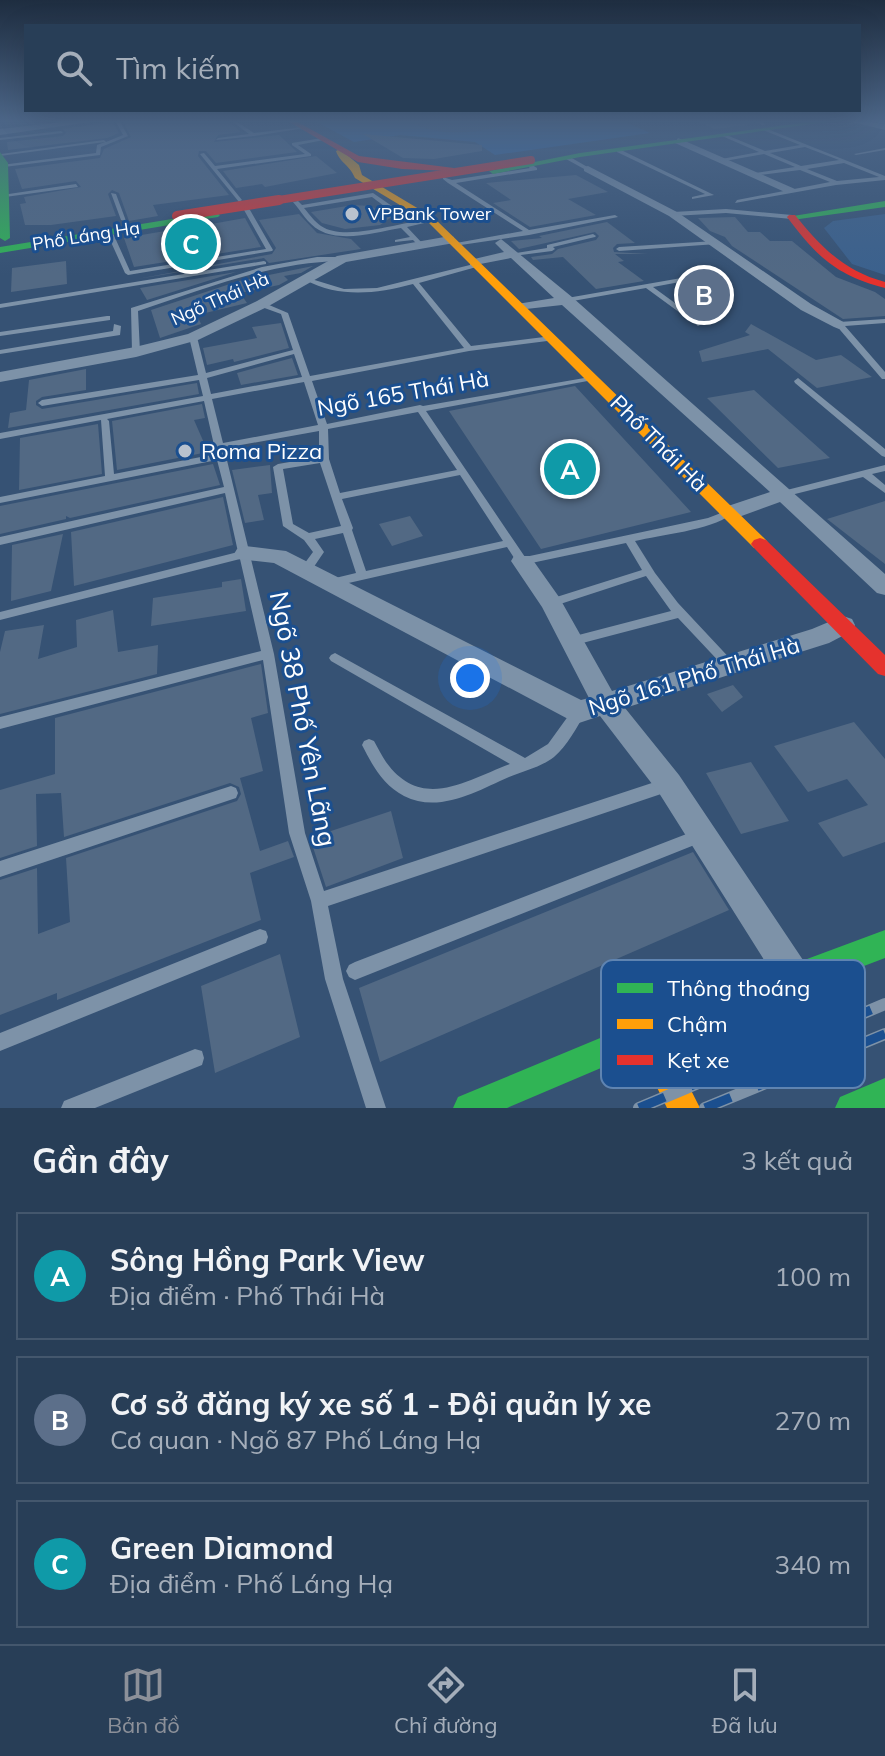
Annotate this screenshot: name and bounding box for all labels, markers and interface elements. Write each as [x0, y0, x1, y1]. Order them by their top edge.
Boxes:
search box [24, 24, 861, 112]
icon: search [52, 46, 96, 90]
text: Tìm kiếm [116, 49, 241, 87]
place label: VPBank Tower [368, 202, 492, 225]
marker: VPBank Tower [343, 205, 361, 223]
pin: C [165, 214, 217, 274]
street label: Phố Láng Hạ [31, 216, 141, 255]
pin: B [678, 265, 730, 325]
street label: Ngõ Thái Hà [167, 267, 272, 330]
street label: Ngõ 165 Thái Hà [315, 364, 491, 422]
street label: Phố Thái Hà [605, 389, 713, 497]
place label: Roma Pizza [201, 437, 322, 465]
pin: A [544, 439, 596, 499]
marker: Roma Pizza [176, 442, 194, 460]
street label: Ngõ 38 Phố Yên Lãng [263, 589, 344, 849]
street label: Ngõ 161 Phố Thái Hà [585, 631, 803, 721]
your location [450, 658, 490, 698]
legend [601, 960, 865, 1088]
text: Thông thoáng [667, 974, 810, 1002]
text: Chậm [667, 1010, 727, 1038]
text: Kẹt xe [667, 1046, 730, 1074]
text: Gần đây [32, 1139, 169, 1182]
text: 3 kết quả [741, 1144, 853, 1177]
text: Sông Hồng Park View [110, 1241, 425, 1279]
text: A [50, 1260, 70, 1293]
text: 100 m [775, 1260, 851, 1293]
text: Địa điểm · Phố Thái Hà [110, 1279, 385, 1312]
text: Cơ sở đăng ký xe số 1 - Đội quản lý xe [110, 1385, 651, 1423]
text: B [51, 1404, 69, 1437]
text: 270 m [775, 1404, 851, 1437]
text: Cơ quan · Ngõ 87 Phố Láng Hạ [110, 1423, 481, 1456]
text: Green Diamond [110, 1529, 334, 1567]
text: C [51, 1548, 69, 1581]
text: 340 m [775, 1548, 851, 1581]
text: Địa điểm · Phố Láng Hạ [110, 1567, 393, 1600]
tab: Bản đồ [107, 1663, 180, 1739]
tab: Chỉ đường [394, 1663, 498, 1739]
tab: Đã lưu [712, 1663, 778, 1739]

